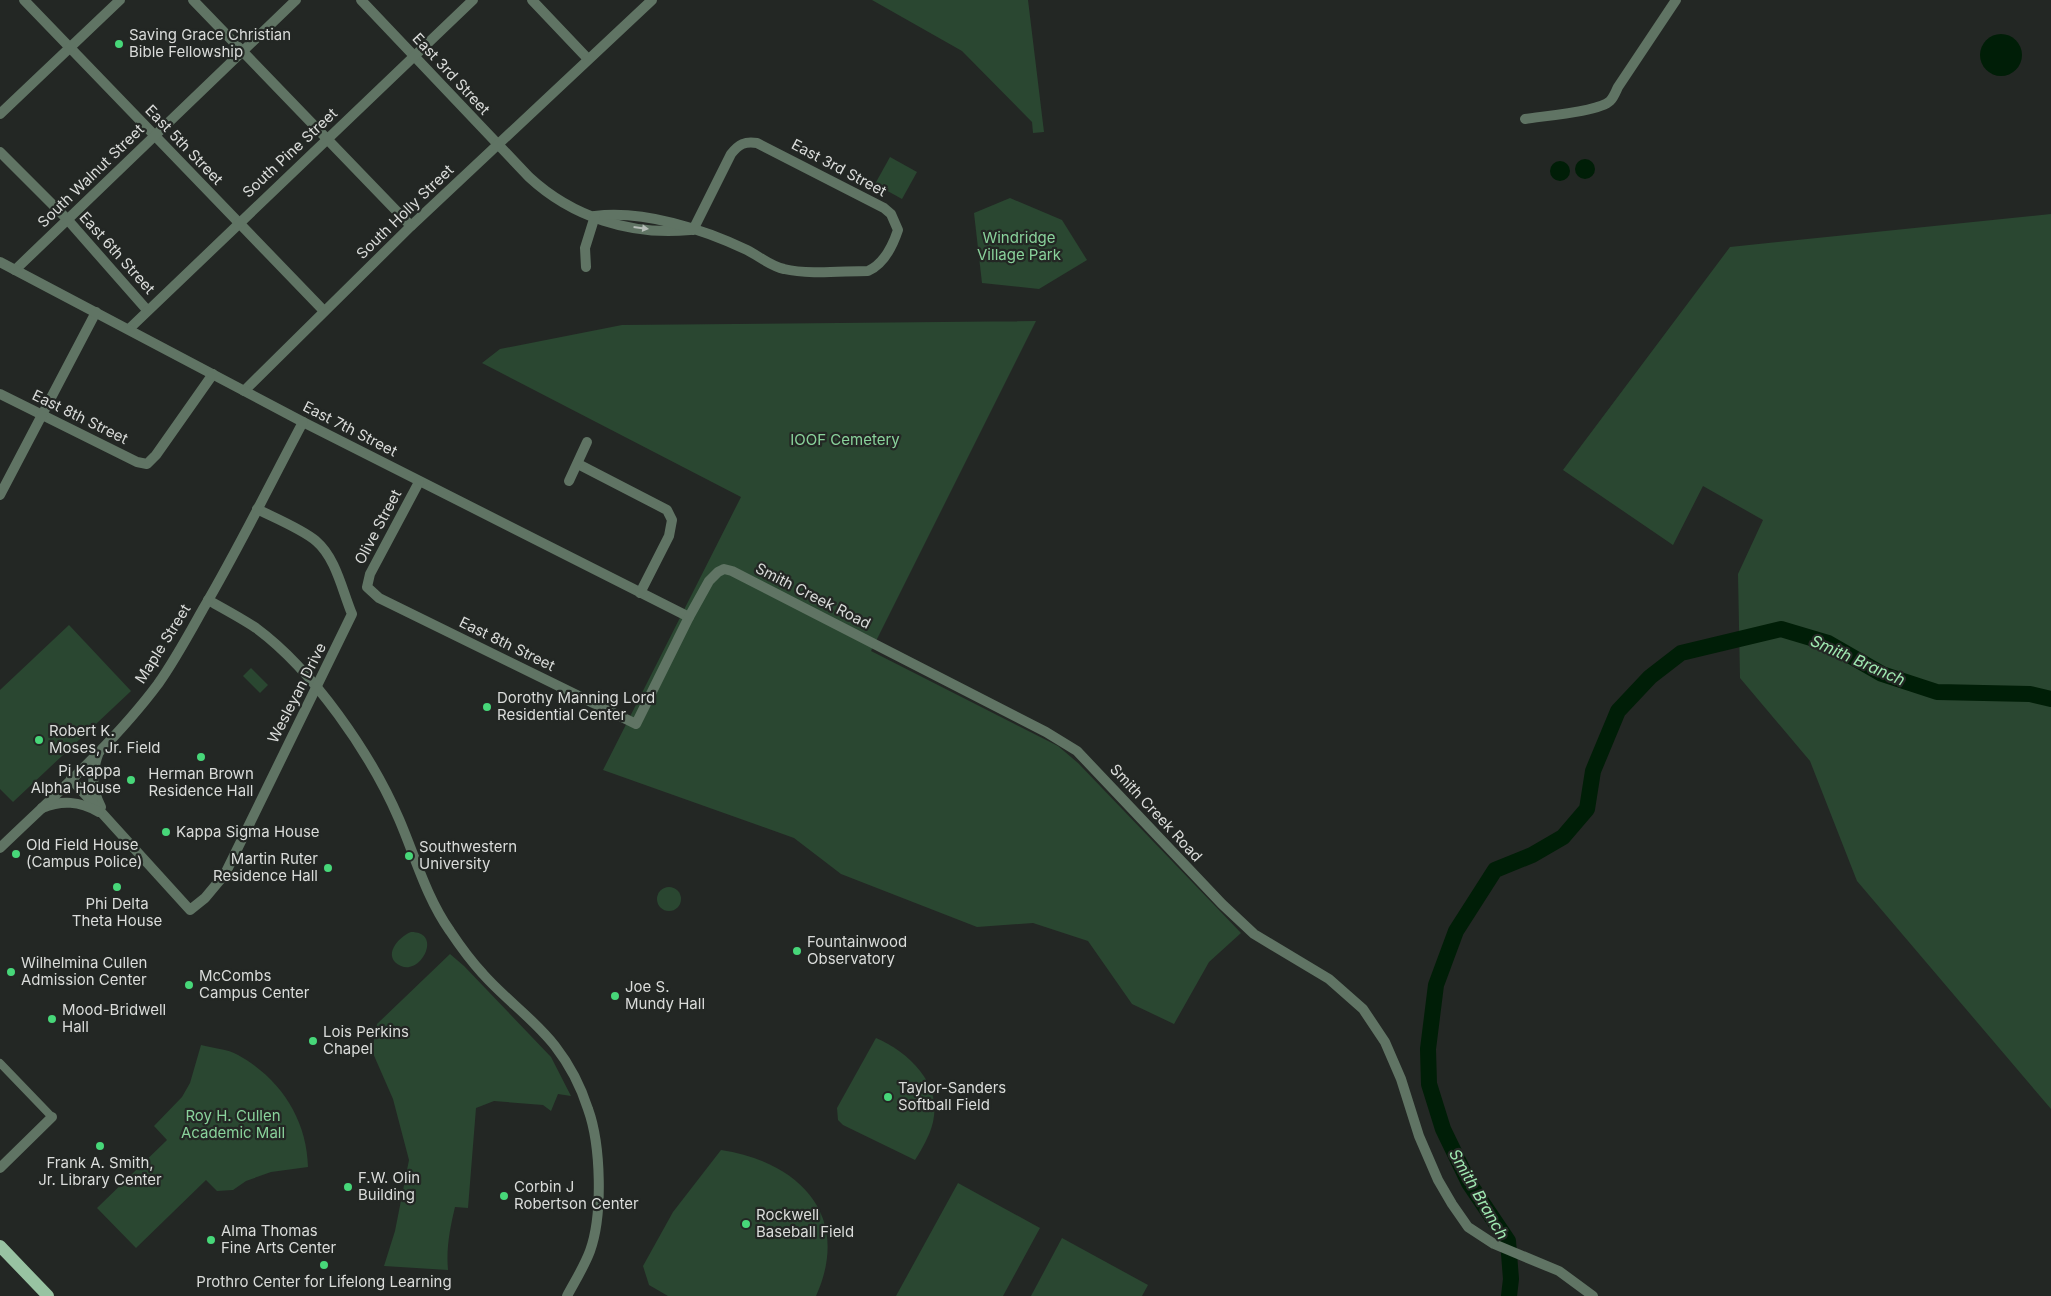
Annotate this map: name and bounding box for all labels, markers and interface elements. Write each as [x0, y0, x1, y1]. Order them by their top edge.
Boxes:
place label: Saving Grace Christian Bible Fellowship [129, 25, 291, 61]
street label: East 3rd Street [409, 29, 494, 119]
marker: Saving Grace Christian Bible Fellowship [113, 38, 125, 50]
street label: East 5th Street [141, 101, 227, 189]
street label: South Pine Street [238, 104, 341, 201]
street label: South Walnut Street [33, 120, 148, 231]
street label: East 3rd Street [788, 135, 890, 201]
street label: South Holly Street [352, 160, 457, 263]
street label: East 6th Street [75, 208, 159, 298]
one-way arrow [633, 224, 649, 232]
park label: Windridge Village Park [977, 228, 1062, 264]
street label: East 8th Street [29, 385, 131, 448]
street label: East 7th Street [300, 397, 401, 461]
park label: IOOF Cemetery [790, 430, 900, 449]
street label: Olive Street [350, 486, 405, 568]
street label: Smith Creek Road [752, 558, 874, 633]
street label: Maple Street [131, 600, 195, 687]
street label: East 8th Street [456, 612, 558, 675]
water label: Smith Branch [1808, 630, 1908, 690]
street label: Wesleyan Drive [263, 640, 330, 746]
place label: Dorothy Manning Lord Residential Center [497, 688, 655, 724]
marker: Dorothy Manning Lord Residential Center [481, 701, 493, 713]
place label: Robert K. Moses, Jr. Field [49, 721, 161, 757]
marker: Robert K. Moses, Jr. Field [33, 734, 45, 746]
marker: Herman Brown Residence Hall [195, 751, 207, 763]
street label: Smith Creek Road [1106, 760, 1207, 866]
place label: Pi Kappa Alpha House [31, 761, 121, 797]
place label: Herman Brown Residence Hall [148, 764, 254, 800]
marker: Pi Kappa Alpha House [125, 774, 137, 786]
place label: Kappa Sigma House [176, 822, 320, 841]
marker: Kappa Sigma House [160, 826, 172, 838]
place label: Old Field House (Campus Police) [26, 835, 143, 871]
place label: Southwestern University [419, 837, 517, 873]
marker: Old Field House (Campus Police) [10, 848, 22, 860]
place label: Martin Ruter Residence Hall [213, 849, 318, 885]
marker: Southwestern University [403, 850, 415, 862]
marker: Martin Ruter Residence Hall [322, 862, 334, 874]
marker: Phi Delta Theta House [111, 881, 123, 893]
place label: Phi Delta Theta House [72, 894, 162, 930]
place label: Fountainwood Observatory [807, 932, 907, 968]
marker: Fountainwood Observatory [791, 945, 803, 957]
place label: Wilhelmina Cullen Admission Center [21, 953, 147, 989]
marker: Wilhelmina Cullen Admission Center [5, 966, 17, 978]
place label: McCombs Campus Center [199, 966, 310, 1002]
place label: Joe S. Mundy Hall [625, 977, 705, 1013]
marker: McCombs Campus Center [183, 979, 195, 991]
marker: Joe S. Mundy Hall [609, 990, 621, 1002]
place label: Mood-Bridwell Hall [62, 1000, 166, 1036]
marker: Mood-Bridwell Hall [46, 1013, 58, 1025]
place label: Lois Perkins Chapel [323, 1022, 409, 1058]
marker: Lois Perkins Chapel [307, 1035, 319, 1047]
place label: Taylor-Sanders Softball Field [898, 1078, 1006, 1114]
marker: Taylor-Sanders Softball Field [882, 1091, 894, 1103]
park label: Roy H. Cullen Academic Mall [181, 1106, 285, 1142]
marker: Frank A. Smith, Jr. Library Center [94, 1140, 106, 1152]
water label: Smith Branch [1445, 1145, 1513, 1243]
place label: Frank A. Smith, Jr. Library Center [38, 1153, 162, 1189]
place label: F.W. Olin Building [358, 1168, 420, 1204]
place label: Corbin J Robertson Center [514, 1177, 639, 1213]
marker: F.W. Olin Building [342, 1181, 354, 1193]
marker: Corbin J Robertson Center [498, 1190, 510, 1202]
place label: Rockwell Baseball Field [756, 1205, 854, 1241]
marker: Rockwell Baseball Field [740, 1218, 752, 1230]
place label: Alma Thomas Fine Arts Center [221, 1221, 337, 1257]
marker: Alma Thomas Fine Arts Center [205, 1234, 217, 1246]
marker: Prothro Center for Lifelong Learning [318, 1259, 330, 1271]
place label: Prothro Center for Lifelong Learning [196, 1272, 452, 1291]

